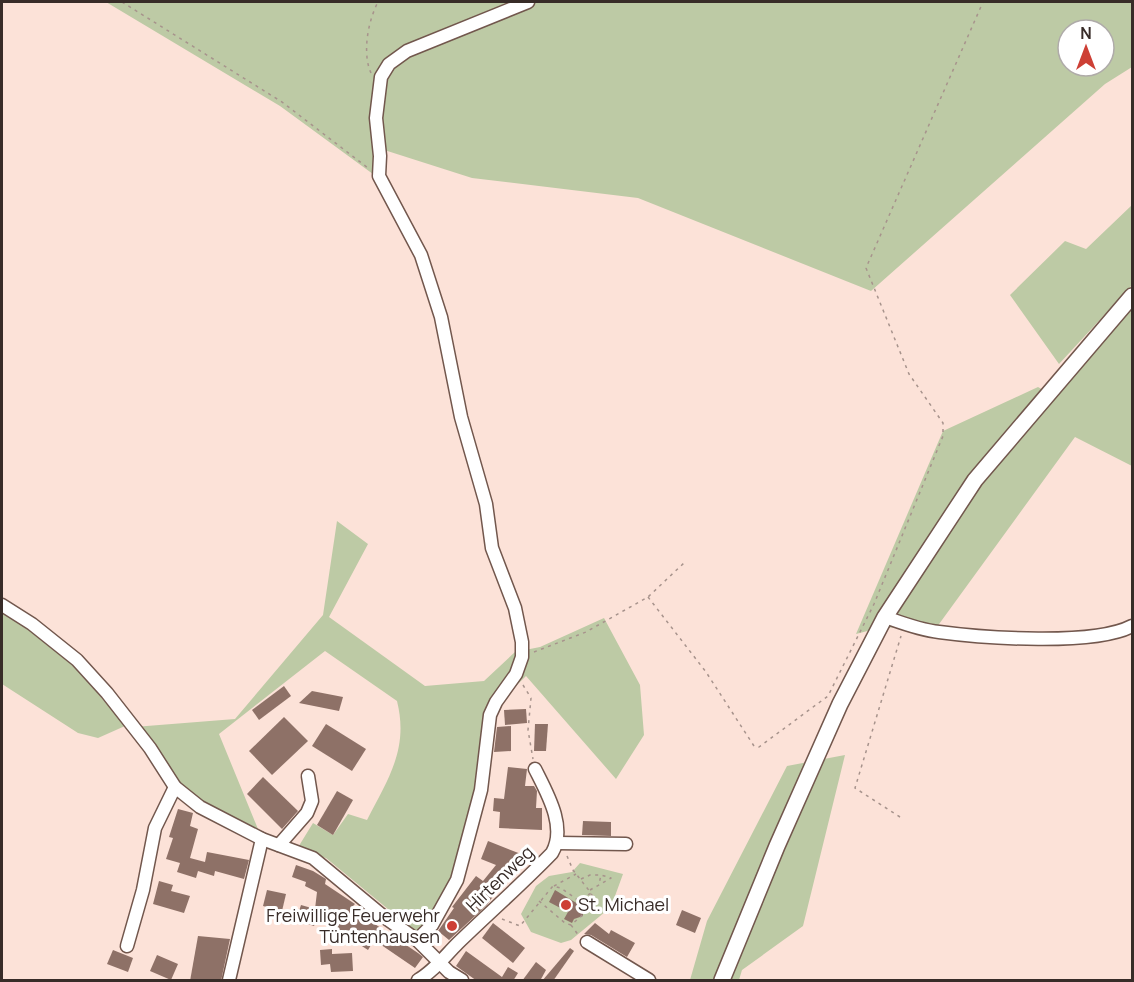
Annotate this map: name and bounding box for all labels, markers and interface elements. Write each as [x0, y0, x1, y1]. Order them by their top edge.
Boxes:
north arrow [1056, 18, 1116, 78]
text: N [1080, 22, 1092, 44]
street label: Hirtenweg [460, 840, 538, 917]
place label: St. Michael [578, 892, 669, 916]
marker: St. Michael [559, 898, 573, 912]
place label: Freiwillige Feuerwehr Tüntenhausen [266, 903, 440, 948]
marker: Freiwillige Feuerwehr Tüntenhausen [445, 919, 459, 933]

